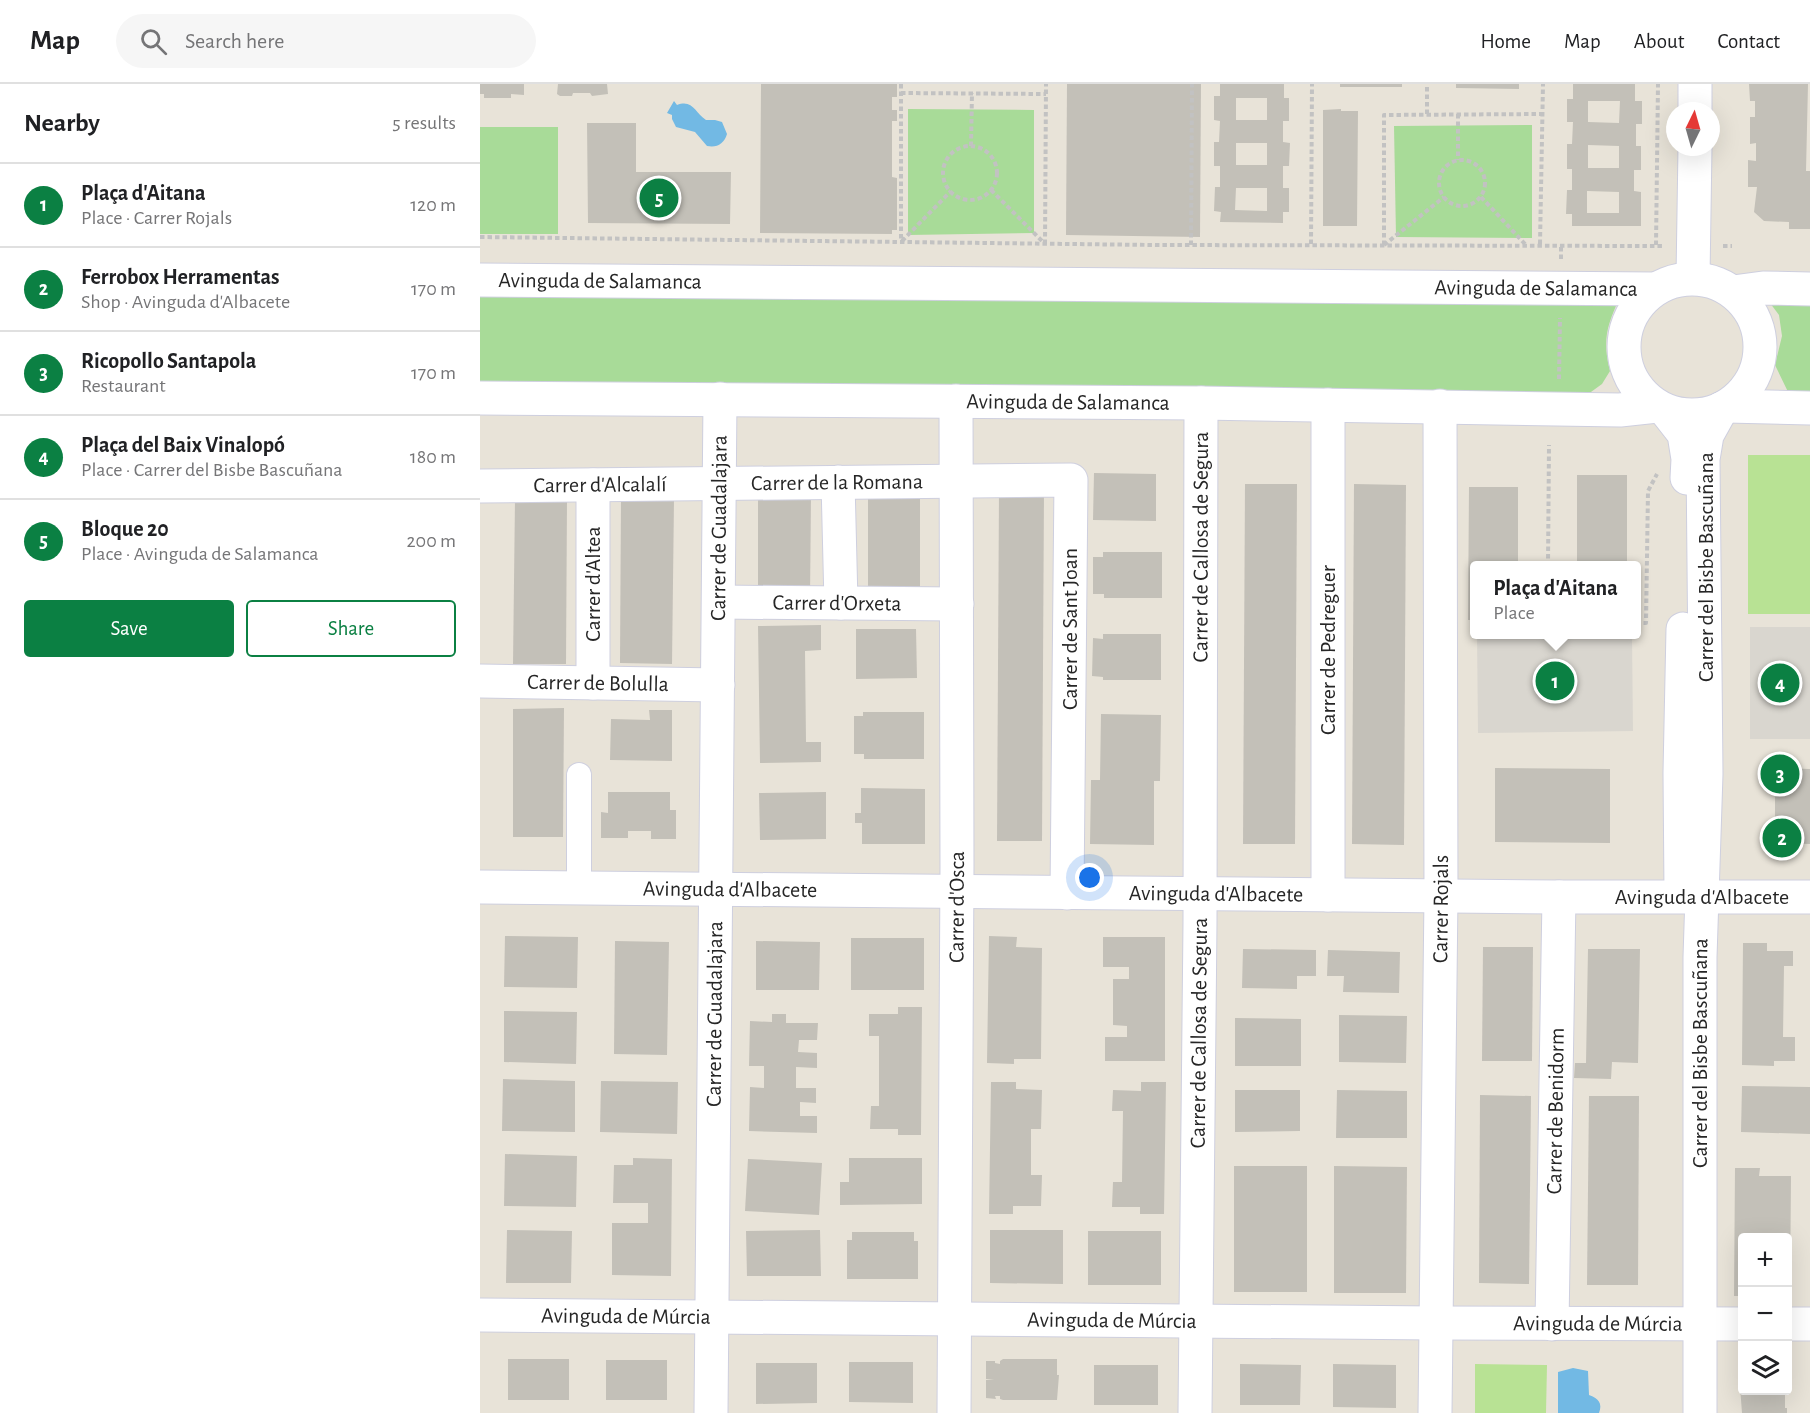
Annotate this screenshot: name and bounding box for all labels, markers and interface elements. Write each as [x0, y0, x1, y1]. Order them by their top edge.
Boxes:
search box [116, 14, 536, 68]
icon: search [137, 25, 170, 58]
text: Map [30, 27, 80, 55]
text: Search here [185, 30, 284, 52]
text: Home [1480, 31, 1531, 52]
text: Map [1564, 31, 1601, 52]
text: About [1634, 31, 1684, 52]
text: Contact [1717, 31, 1780, 52]
north arrow [1666, 102, 1720, 156]
text: Nearby [24, 110, 100, 136]
text: 5 results [392, 113, 456, 133]
pin: 5 [640, 176, 678, 220]
text: Plaça d'Aitana [81, 182, 206, 204]
text: 1 [40, 195, 47, 215]
text: 120 m [410, 195, 456, 215]
text: Place · Carrer Rojals [81, 208, 232, 228]
text: Ferrobox Herramentas [81, 266, 280, 288]
street label: Avinguda de Salamanca [498, 269, 702, 293]
street label: Avinguda de Salamanca [1434, 276, 1638, 300]
text: 2 [39, 279, 48, 299]
text: 170 m [411, 279, 456, 299]
text: Shop · Avinguda d'Albacete [81, 292, 290, 312]
text: Ricopollo Santapola [81, 350, 256, 372]
text: 3 [39, 363, 48, 383]
text: 170 m [411, 363, 456, 383]
text: Restaurant [81, 376, 166, 396]
street label: Avinguda de Salamanca [966, 390, 1170, 414]
street label: Carrer de Callosa de Segura [1190, 432, 1212, 662]
text: Plaça del Baix Vinalopó [81, 434, 285, 456]
street label: Carrer de Guadalajara [707, 435, 731, 621]
text: 4 [38, 447, 49, 467]
text: 180 m [410, 447, 456, 467]
street label: Carrer del Bisbe Bascuñana [1695, 452, 1717, 682]
text: Place · Carrer del Bisbe Bascuñana [81, 460, 343, 480]
street label: Carrer de la Romana [751, 471, 923, 494]
street label: Carrer d'Alcalalí [533, 473, 667, 496]
text: Bloque 20 [81, 518, 169, 540]
street label: Carrer d'Altea [582, 526, 604, 642]
text: 5 [39, 531, 48, 551]
text: 200 m [406, 531, 456, 551]
text: Place · Avinguda de Salamanca [81, 544, 319, 564]
street label: Carrer de Sant Joan [1059, 548, 1081, 710]
popup [1470, 561, 1641, 639]
street label: Carrer de Pedreguer [1317, 565, 1339, 735]
text: Plaça d'Aitana [1493, 577, 1618, 599]
street label: Carrer d'Orxeta [772, 591, 902, 615]
button: Save [24, 600, 234, 657]
button: Share [246, 600, 456, 657]
text: Place [1493, 603, 1535, 623]
pin: 1 [1536, 658, 1574, 704]
pin: 4 [1760, 660, 1800, 706]
street label: Carrer de Bolulla [527, 671, 669, 695]
pin: 3 [1760, 752, 1800, 796]
pin: 2 [1762, 816, 1802, 861]
street label: Carrer d'Osca [945, 851, 968, 963]
street label: Carrer Rojals [1429, 855, 1452, 963]
your location [1075, 863, 1104, 892]
street label: Avinguda d'Albacete [643, 878, 817, 901]
street label: Avinguda d'Albacete [1129, 882, 1303, 906]
street label: Avinguda d'Albacete [1615, 886, 1789, 908]
street label: Carrer de Callosa de Segura [1187, 918, 1211, 1149]
street label: Carrer de Guadalajara [703, 921, 726, 1107]
street label: Carrer del Bisbe Bascuñana [1689, 938, 1712, 1168]
street label: Carrer de Benidorm [1543, 1027, 1568, 1195]
map controls [1738, 1233, 1792, 1395]
button: + [1738, 1233, 1792, 1287]
button: − [1738, 1287, 1792, 1341]
street label: Avinguda de Múrcia [541, 1305, 711, 1328]
street label: Avinguda de Múrcia [1027, 1309, 1197, 1332]
street label: Avinguda de Múrcia [1513, 1312, 1683, 1335]
button: layers [1738, 1341, 1792, 1395]

